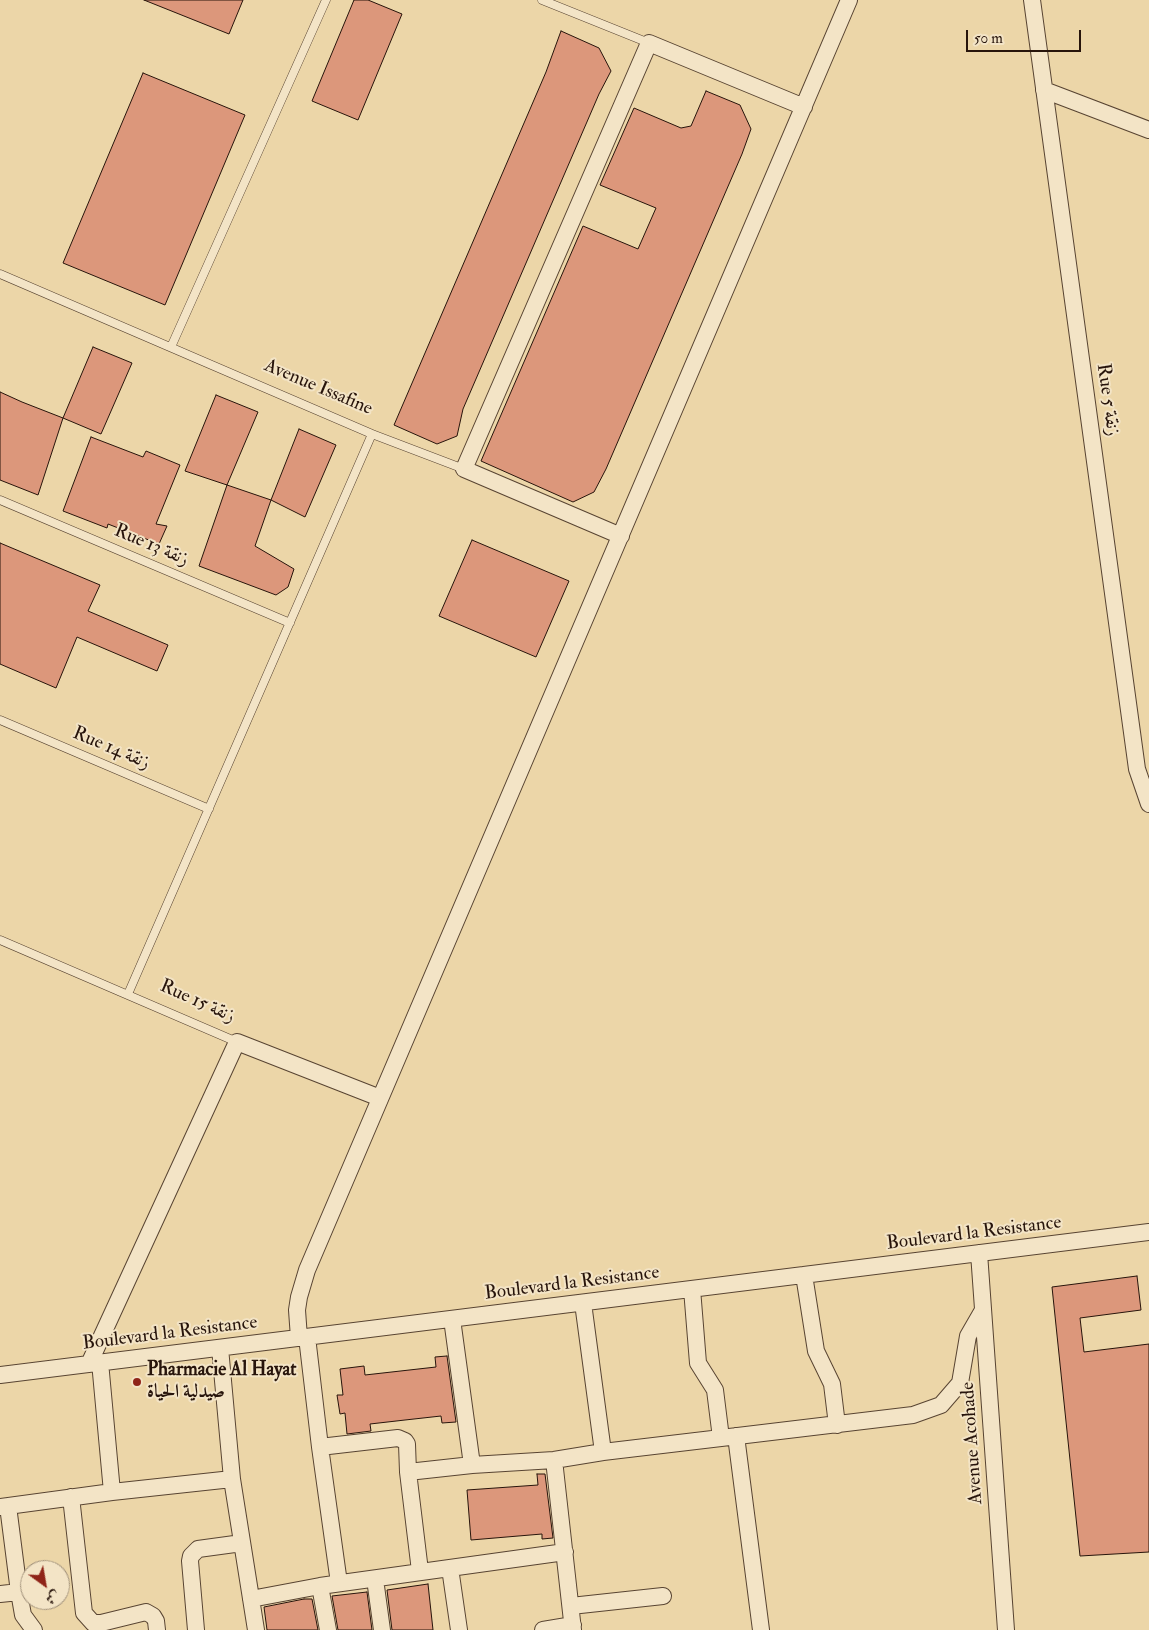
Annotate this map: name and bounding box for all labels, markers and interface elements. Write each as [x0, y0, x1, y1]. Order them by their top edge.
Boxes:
scale bar [969, 20, 1084, 52]
text: 50 m [974, 29, 1003, 48]
street label: Avenue Issafine [260, 355, 376, 421]
street label: Rue 5 زنقة [1091, 362, 1123, 438]
street label: Rue 13 زنقة [110, 520, 192, 572]
street label: Rue 14 زنقة [69, 723, 153, 775]
street label: Rue 15 زنقة [156, 975, 238, 1029]
street label: Boulevard la Resistance [885, 1212, 1063, 1256]
street label: Boulevard la Resistance [483, 1262, 661, 1306]
street label: Boulevard la Resistance [81, 1312, 259, 1356]
place label: Pharmacie Al Hayat صيدلية الحياة [147, 1360, 296, 1404]
marker: Pharmacie Al Hayat صيدلية الحياة [131, 1376, 143, 1388]
street label: Avenue Acohade [957, 1381, 989, 1505]
north arrow [20, 1560, 70, 1610]
text: ش [42, 1586, 63, 1608]

